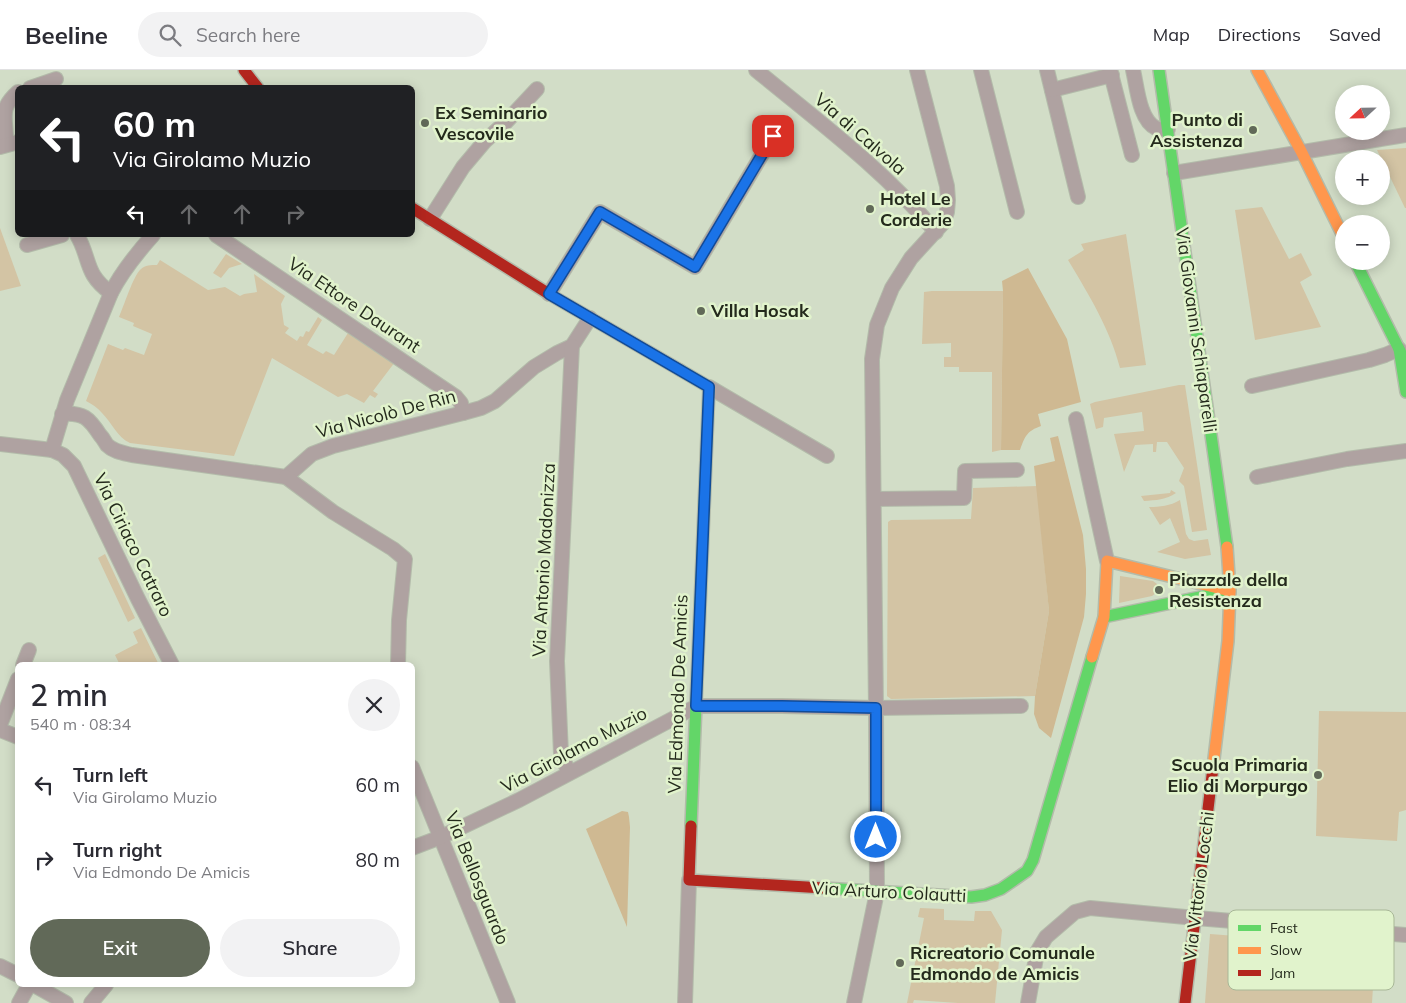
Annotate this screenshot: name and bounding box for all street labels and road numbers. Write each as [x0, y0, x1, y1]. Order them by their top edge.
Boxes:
street label: Via di Calvola [810, 88, 911, 180]
street label: Via Giovanni Schiaparelli [1171, 226, 1222, 434]
street label: Via Ettore Daurant [284, 252, 425, 357]
street label: Via Nicolò De Rin [314, 384, 458, 443]
street label: Via Antonio Madonizza [527, 463, 560, 657]
street label: Via Ciriaco Catraro [89, 469, 178, 621]
street label: Via Edmondo De Amicis [663, 594, 692, 794]
street label: Via Girolamo Muzio [497, 701, 651, 798]
street label: Via Bellosguardo [440, 808, 515, 948]
street label: Via Vittorio Locchi [1178, 810, 1219, 962]
street label: Via Arturo Colautti [811, 876, 967, 907]

